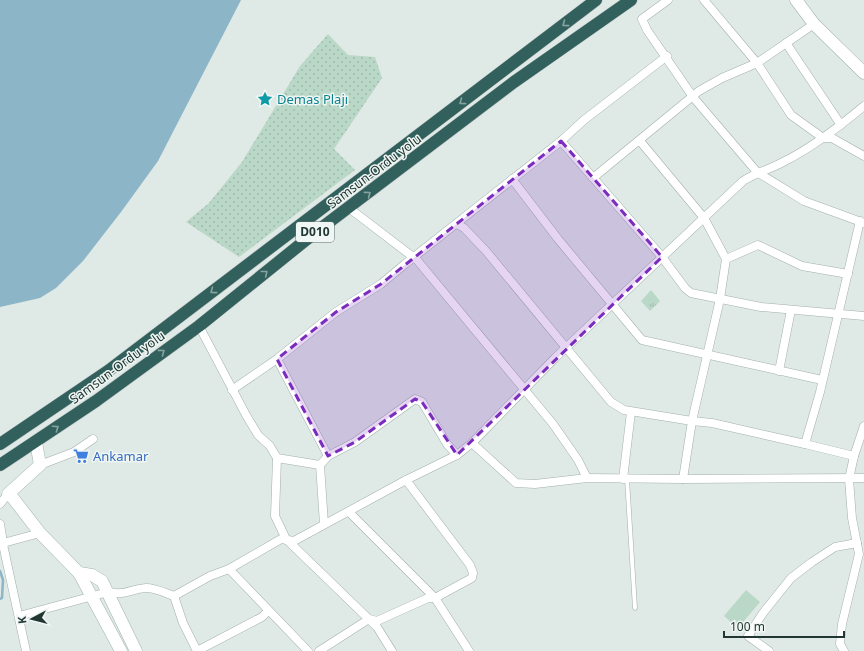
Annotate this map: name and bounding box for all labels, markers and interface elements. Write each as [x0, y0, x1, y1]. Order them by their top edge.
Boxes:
one-way arrow [563, 19, 570, 26]
place icon: Demas Plajı [256, 90, 274, 108]
place label: Demas Plajı [277, 90, 348, 108]
one-way arrow [459, 98, 466, 105]
street label: Samsun-Ordu yolu [323, 130, 425, 212]
one-way arrow [363, 192, 370, 199]
road number: D010 [296, 222, 334, 242]
one-way arrow [260, 270, 267, 277]
one-way arrow [211, 286, 218, 293]
street label: Samsun-Ordu yolu [66, 326, 168, 408]
one-way arrow [157, 350, 164, 357]
one-way arrow [52, 425, 59, 433]
supermarket icon: Ankamar [72, 447, 90, 465]
place label: Ankamar [93, 447, 149, 465]
north arrow [12, 599, 52, 639]
scale bar [724, 613, 844, 639]
text: K [14, 615, 29, 625]
text: 100 m [730, 618, 765, 635]

